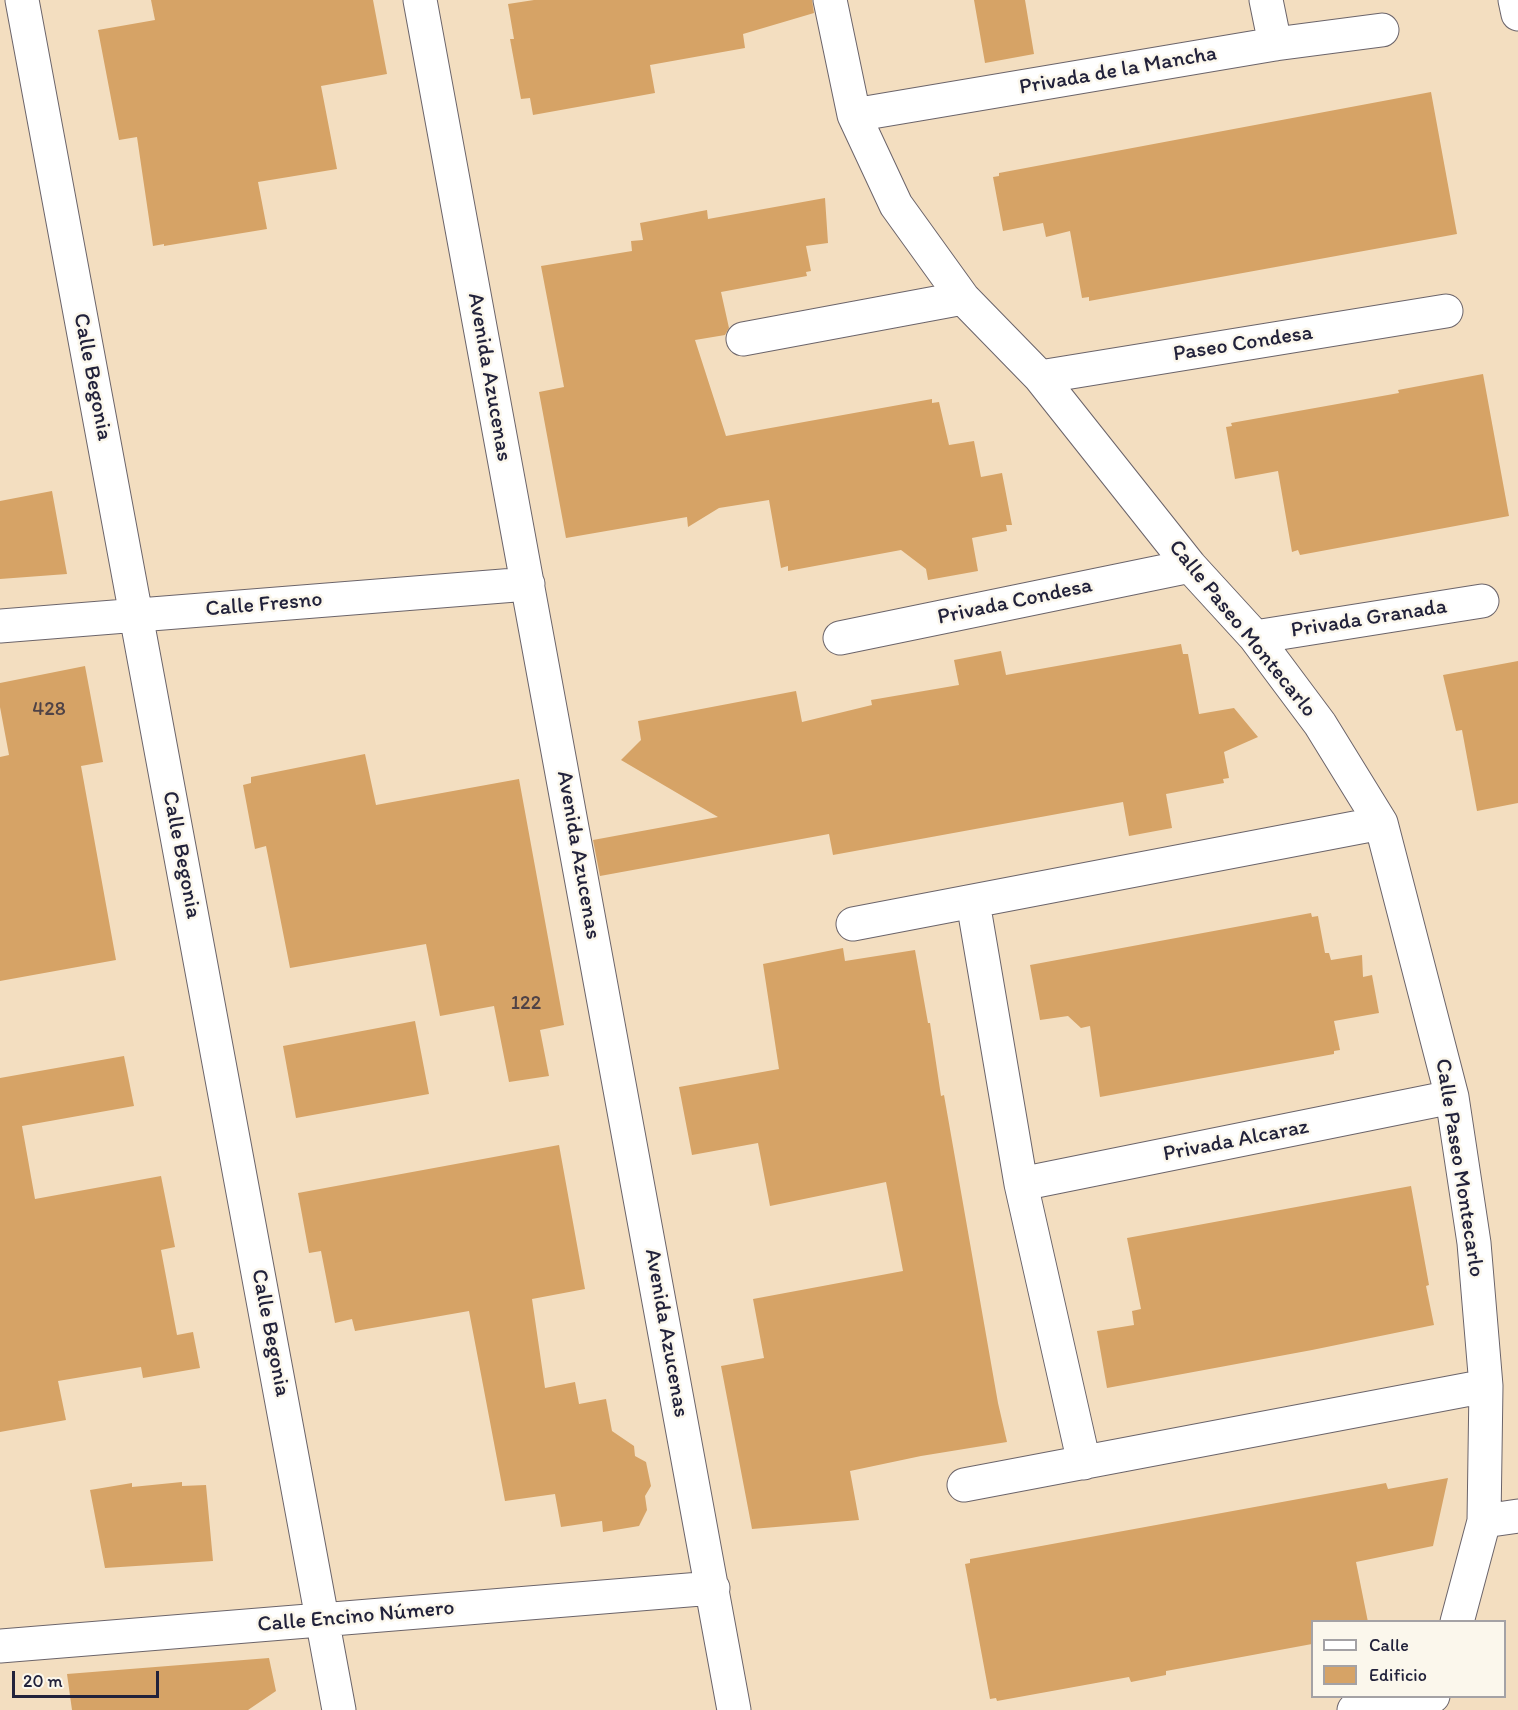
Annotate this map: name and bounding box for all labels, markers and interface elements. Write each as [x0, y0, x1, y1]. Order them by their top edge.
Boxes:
street label: Privada de la Mancha [1017, 41, 1219, 101]
street label: Avenida Azucenas [461, 291, 517, 463]
street label: Calle Begonia [67, 311, 117, 443]
street label: Paseo Condesa [1171, 320, 1315, 368]
street label: Calle Paseo Montecarlo [1162, 535, 1322, 723]
street label: Privada Condesa [935, 573, 1095, 631]
street label: Calle Fresno [204, 587, 324, 623]
street label: Privada Granada [1289, 594, 1449, 644]
house number: 428 [32, 698, 66, 722]
street label: Avenida Azucenas [550, 769, 606, 941]
street label: Calle Begonia [156, 789, 206, 921]
house number: 122 [511, 992, 541, 1016]
street label: Calle Paseo Montecarlo [1429, 1057, 1489, 1279]
street label: Privada Alcaraz [1161, 1114, 1311, 1168]
street label: Avenida Azucenas [638, 1247, 694, 1419]
street label: Calle Begonia [245, 1267, 295, 1399]
street label: Calle Encino Número [256, 1595, 456, 1639]
legend [1311, 1620, 1506, 1698]
text: Calle [1369, 1634, 1409, 1656]
scale bar [15, 1659, 162, 1697]
text: Edificio [1369, 1664, 1427, 1686]
text: 20 m [23, 1670, 63, 1692]

